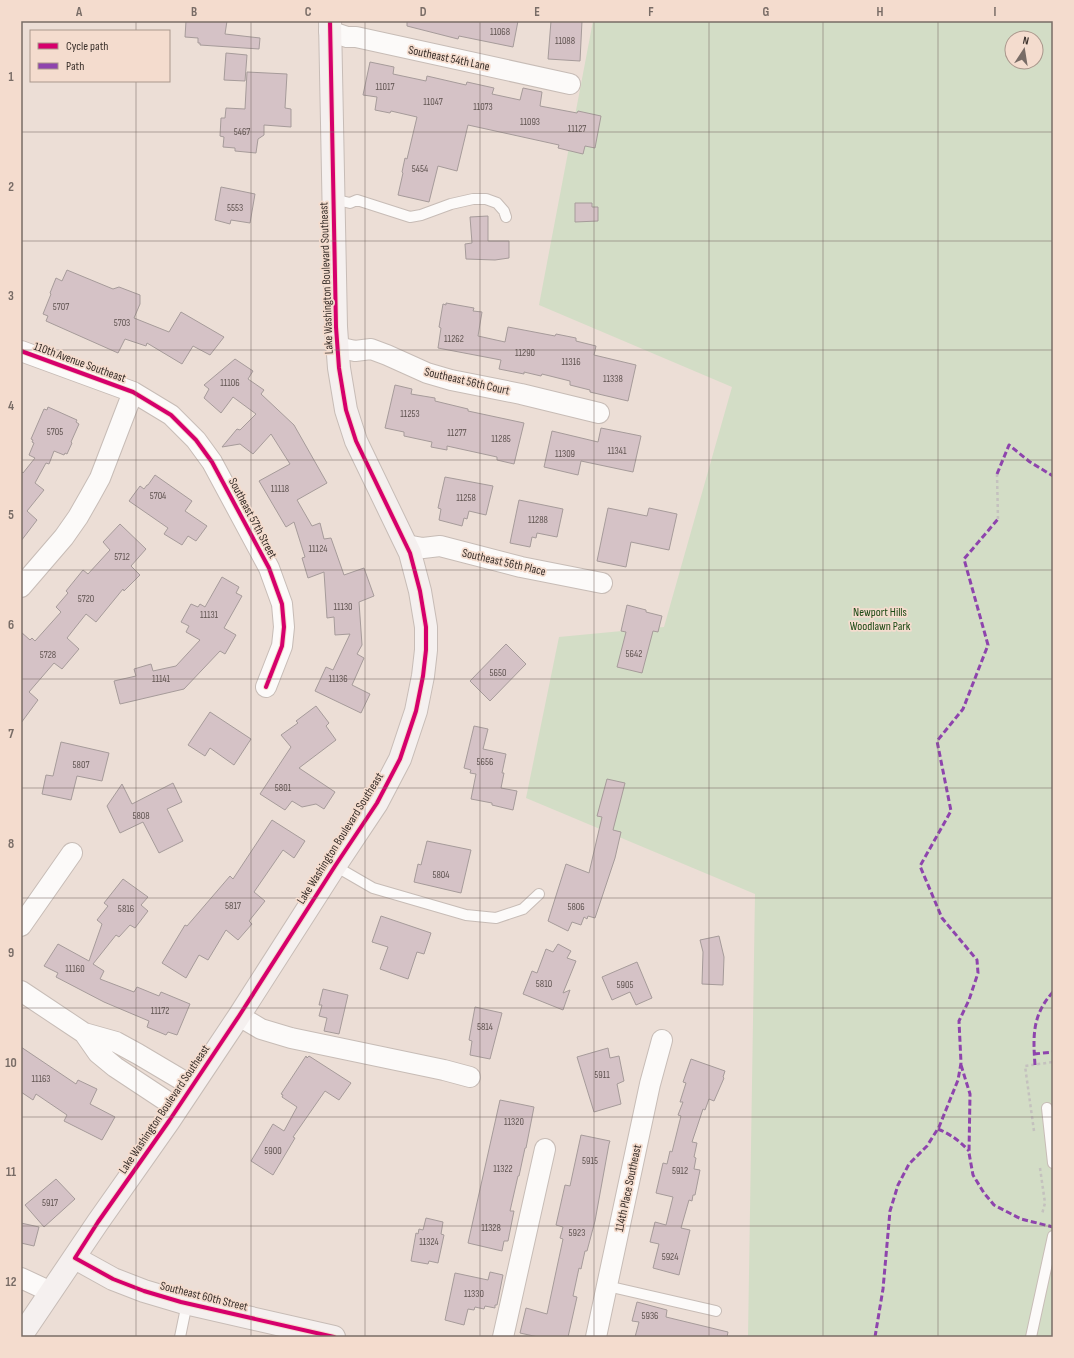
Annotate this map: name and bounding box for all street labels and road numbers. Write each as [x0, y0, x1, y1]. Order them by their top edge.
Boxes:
street label: Southeast 54th Lane [407, 43, 491, 74]
street label: Lake Washington Boulevard Southeast [316, 201, 337, 354]
street label: 110th Avenue Southeast [32, 339, 128, 386]
street label: Southeast 56th Court [423, 364, 511, 399]
street label: Southeast 57th Street [225, 475, 280, 561]
street label: Southeast 56th Place [461, 546, 547, 579]
street label: Lake Washington Boulevard Southeast [294, 769, 387, 907]
street label: Lake Washington Boulevard Southeast [116, 1042, 213, 1177]
street label: 114th Place Southeast [612, 1143, 645, 1233]
street label: Southeast 60th Street [158, 1278, 250, 1315]

